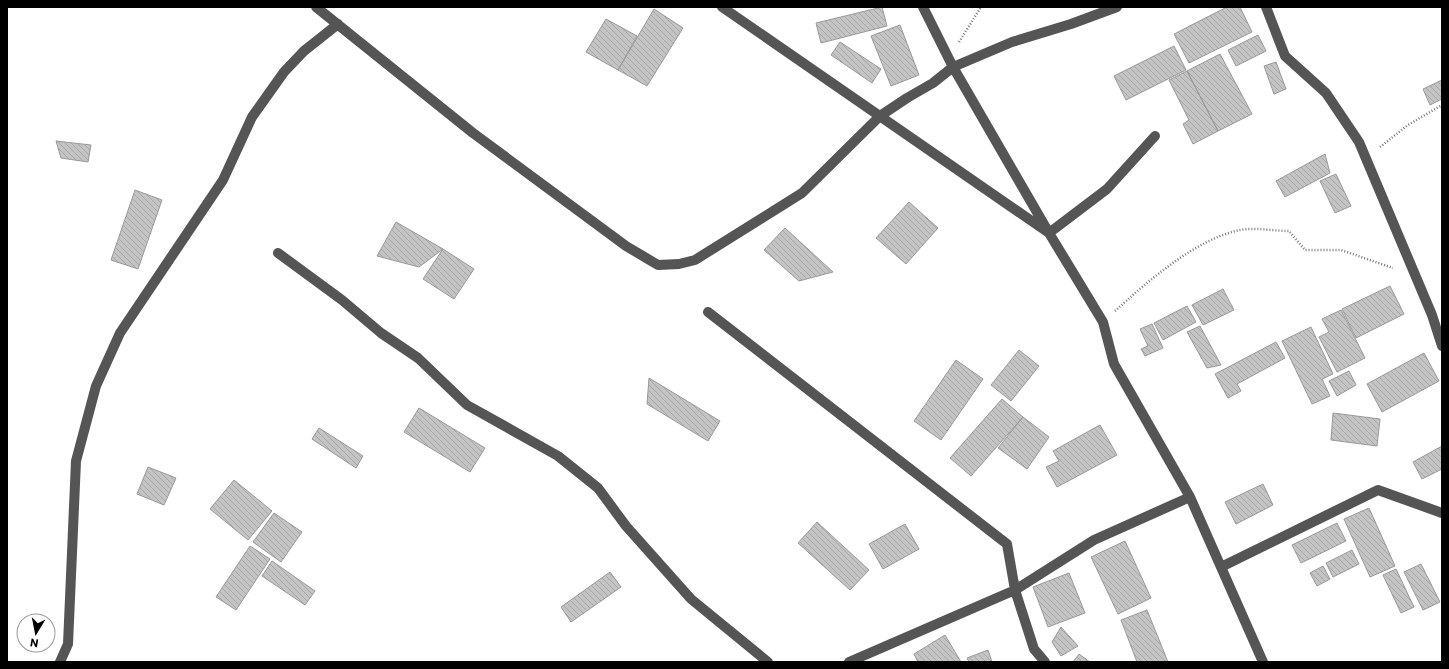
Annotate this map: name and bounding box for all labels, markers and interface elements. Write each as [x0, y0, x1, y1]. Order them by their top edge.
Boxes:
north arrow [16, 613, 56, 653]
text: N [29, 636, 39, 650]

